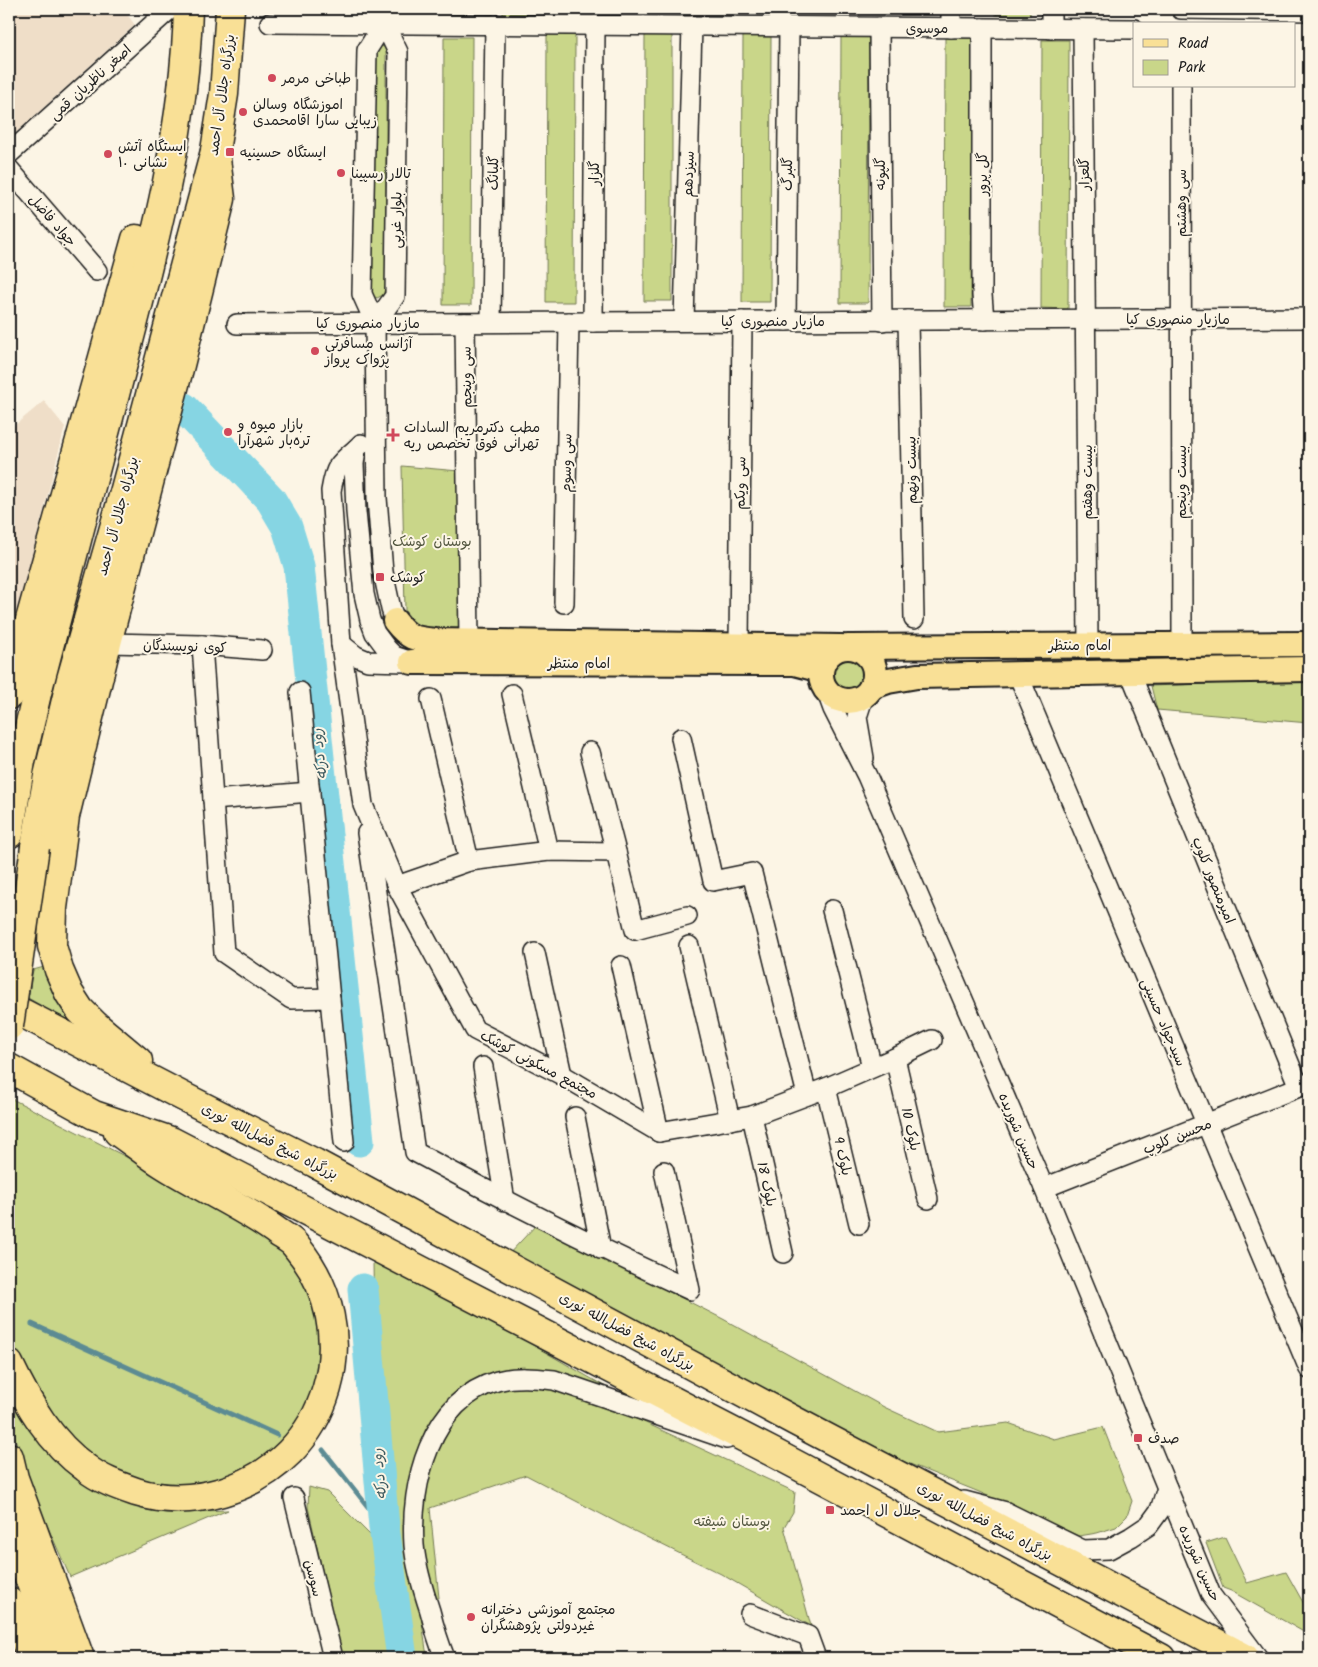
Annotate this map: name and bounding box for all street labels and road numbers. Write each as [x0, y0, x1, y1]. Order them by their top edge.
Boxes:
street label: موسوی [906, 18, 948, 40]
street label: بزرگراه جلال آل احمد [203, 33, 241, 157]
street label: اصغر ناظریان قمی [45, 40, 137, 126]
street label: سیزدهم [677, 150, 701, 198]
street label: گل پرور [972, 152, 994, 197]
street label: گلبانگ [483, 155, 505, 191]
street label: گلبرگ [777, 157, 799, 191]
street label: گلپونه [870, 157, 892, 191]
street label: گلعزار [1074, 158, 1096, 191]
street label: گلزار [584, 160, 606, 187]
street label: سی وهشتم [1171, 169, 1193, 237]
street label: جواد فاضل [23, 189, 81, 252]
street label: بلوار غربی [386, 191, 408, 249]
street label: مازیار منصوری کیا [1126, 309, 1230, 331]
street label: مازیار منصوری کیا [721, 311, 825, 333]
street label: مازیار منصوری کیا [316, 313, 420, 335]
street label: سی وپنجم [455, 346, 479, 408]
street label: سی وسوم [555, 433, 579, 493]
street label: بیست ونهم [900, 436, 924, 504]
street label: بیست وهفتم [1077, 444, 1099, 520]
street label: بیست وپنجم [1171, 445, 1193, 519]
street label: بزرگراه جلال آل احمد [91, 454, 144, 578]
street label: سی ویکم [730, 456, 752, 510]
street label: کوی نویسندگان [143, 635, 227, 659]
street label: امام منتظر [1048, 635, 1111, 657]
street label: امام منتظر [547, 653, 610, 675]
street label: امیرمنصور کلوپ [1186, 834, 1241, 927]
street label: سیدجواد حسینی [1135, 975, 1192, 1070]
street label: مجتمع مسکونی کوشک [476, 1025, 601, 1105]
street label: حسین شوریده [992, 1089, 1044, 1173]
street label: بزرگراه شیخ فضل‌الله نوری [197, 1098, 342, 1186]
street label: بلوک 10 [894, 1105, 926, 1153]
street label: محسن کلوپ [1140, 1113, 1215, 1161]
street label: بلوک 9 [827, 1135, 857, 1178]
street label: بلوک 18 [750, 1160, 782, 1209]
street label: بزرگراه شیخ فضل‌الله نوری [555, 1287, 698, 1377]
street label: بزرگراه شیخ فضل‌الله نوری [913, 1477, 1056, 1567]
street label: حسین شوریده [1172, 1522, 1226, 1605]
street label: سوسن [298, 1557, 328, 1599]

